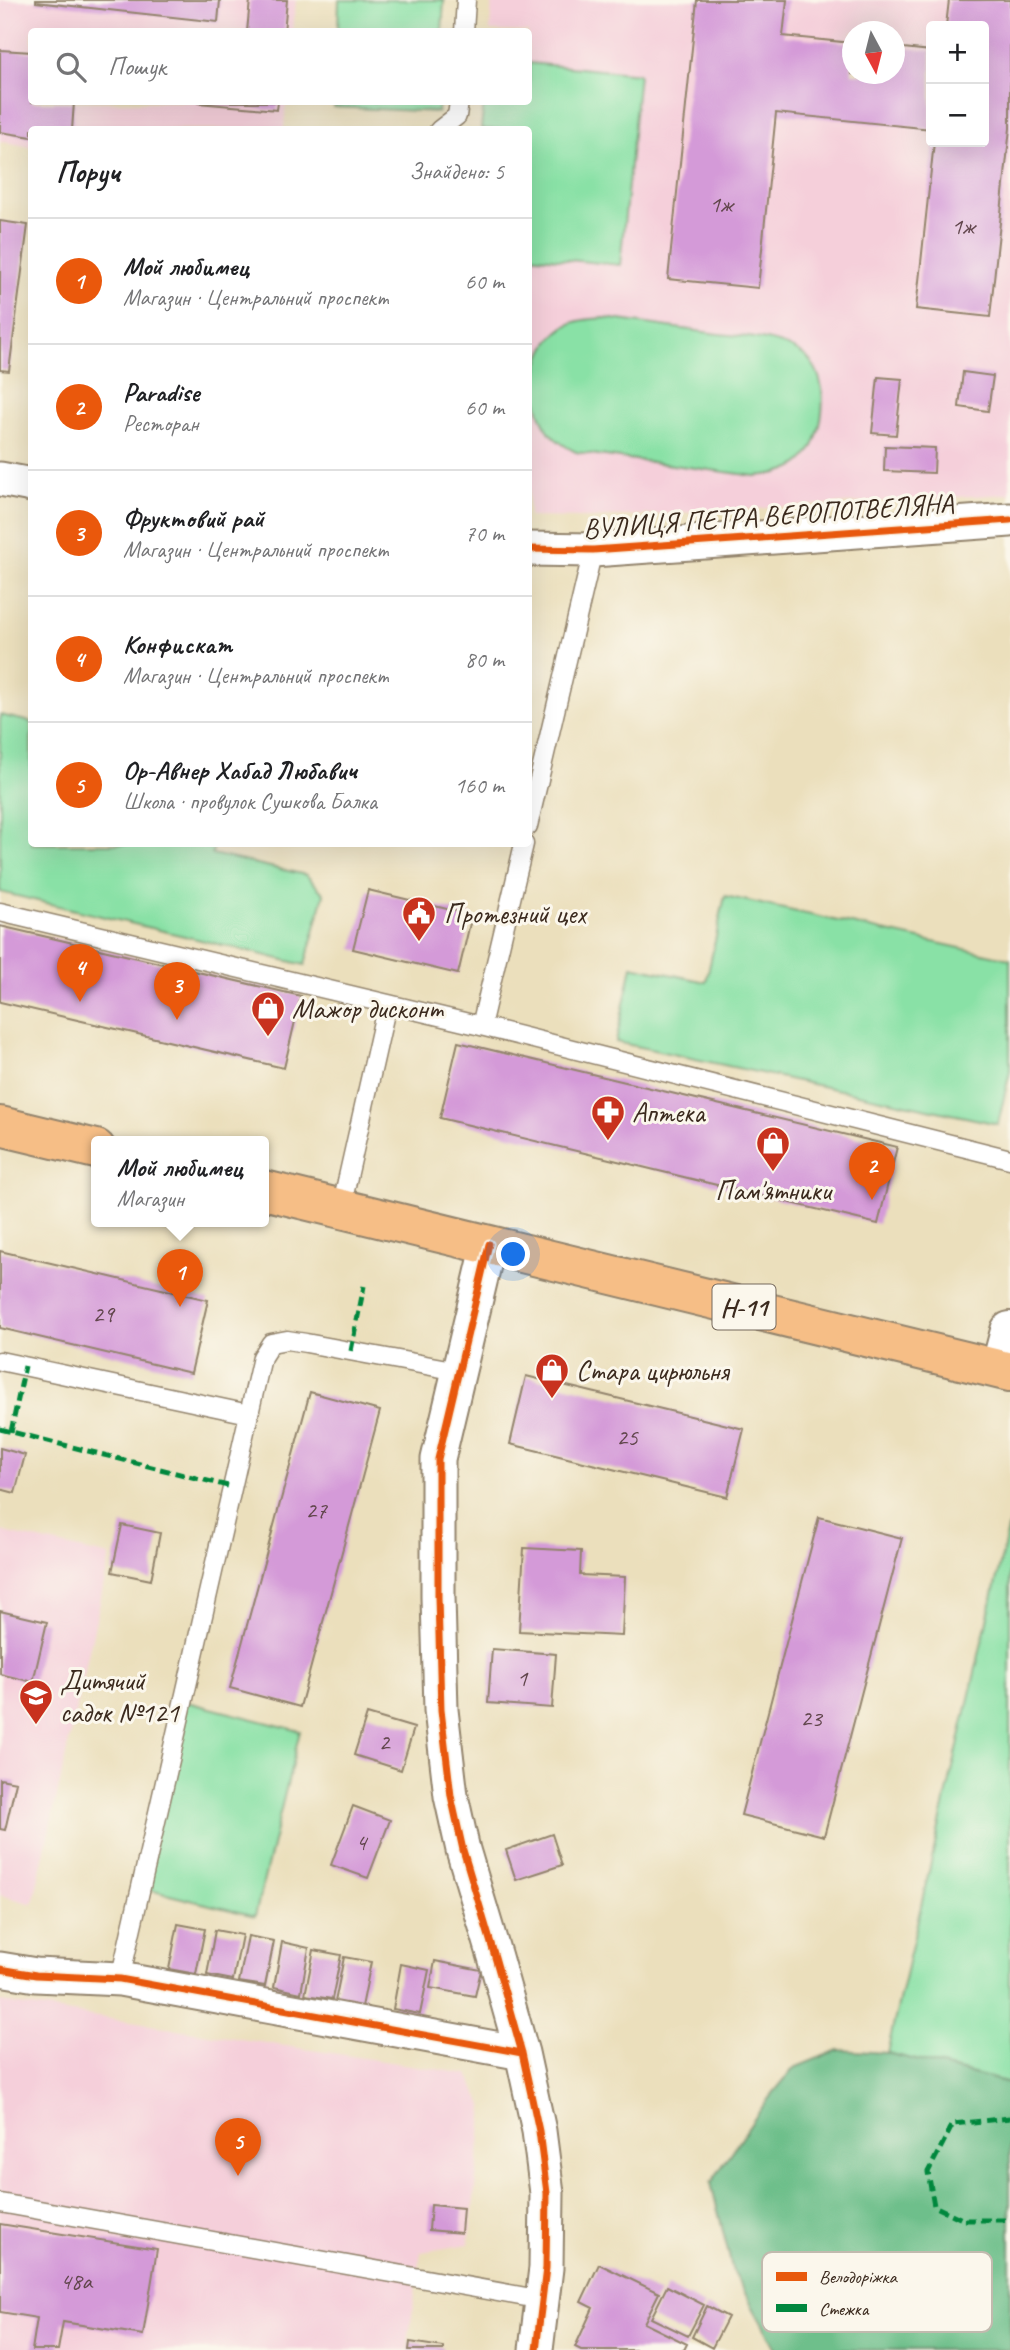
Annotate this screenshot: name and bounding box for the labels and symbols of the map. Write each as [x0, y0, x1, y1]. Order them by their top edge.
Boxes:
north arrow [842, 21, 905, 84]
house number: 1ж [709, 189, 735, 219]
house number: 1ж [951, 211, 977, 241]
street label: ВУЛИЦЯ ПЕТРА ВЕРОПОТВЕЛЯНА [582, 485, 955, 546]
public building icon: Протезний цех [400, 894, 438, 943]
place label: Протезний цех [444, 896, 588, 931]
pin: 4 [57, 944, 103, 1002]
pin: 3 [154, 962, 200, 1020]
shop icon: Мажор дисконт [249, 989, 287, 1038]
place label: Мажор дисконт [292, 991, 444, 1026]
pharmacy icon: Аптека [589, 1093, 627, 1142]
place label: Аптека [632, 1095, 706, 1130]
shop icon: Пам'ятники [754, 1124, 792, 1173]
pin: 2 [849, 1142, 895, 1200]
place label: Пам'ятники [715, 1173, 834, 1208]
your location [496, 1237, 530, 1271]
pin: 1 [157, 1249, 203, 1307]
road number: Н-11 [712, 1284, 776, 1330]
house number: 29 [92, 1299, 116, 1329]
shop icon: Стара цирюльня [533, 1351, 571, 1400]
place label: Стара цирюльня [576, 1353, 731, 1388]
house number: 25 [616, 1422, 639, 1452]
house number: 27 [305, 1495, 328, 1525]
place label: Дитячий садок №121 [60, 1663, 180, 1730]
house number: 1 [517, 1663, 529, 1693]
school or university icon: Дитячий садок №121 [17, 1677, 55, 1726]
house number: 23 [800, 1703, 824, 1733]
house number: 2 [379, 1727, 392, 1757]
house number: 4 [356, 1827, 369, 1857]
pin: 5 [215, 2118, 261, 2176]
legend [762, 2252, 992, 2332]
text: Велодоріжка [819, 2265, 899, 2289]
house number: 48а [60, 2266, 94, 2296]
text: Стежка [819, 2297, 870, 2321]

